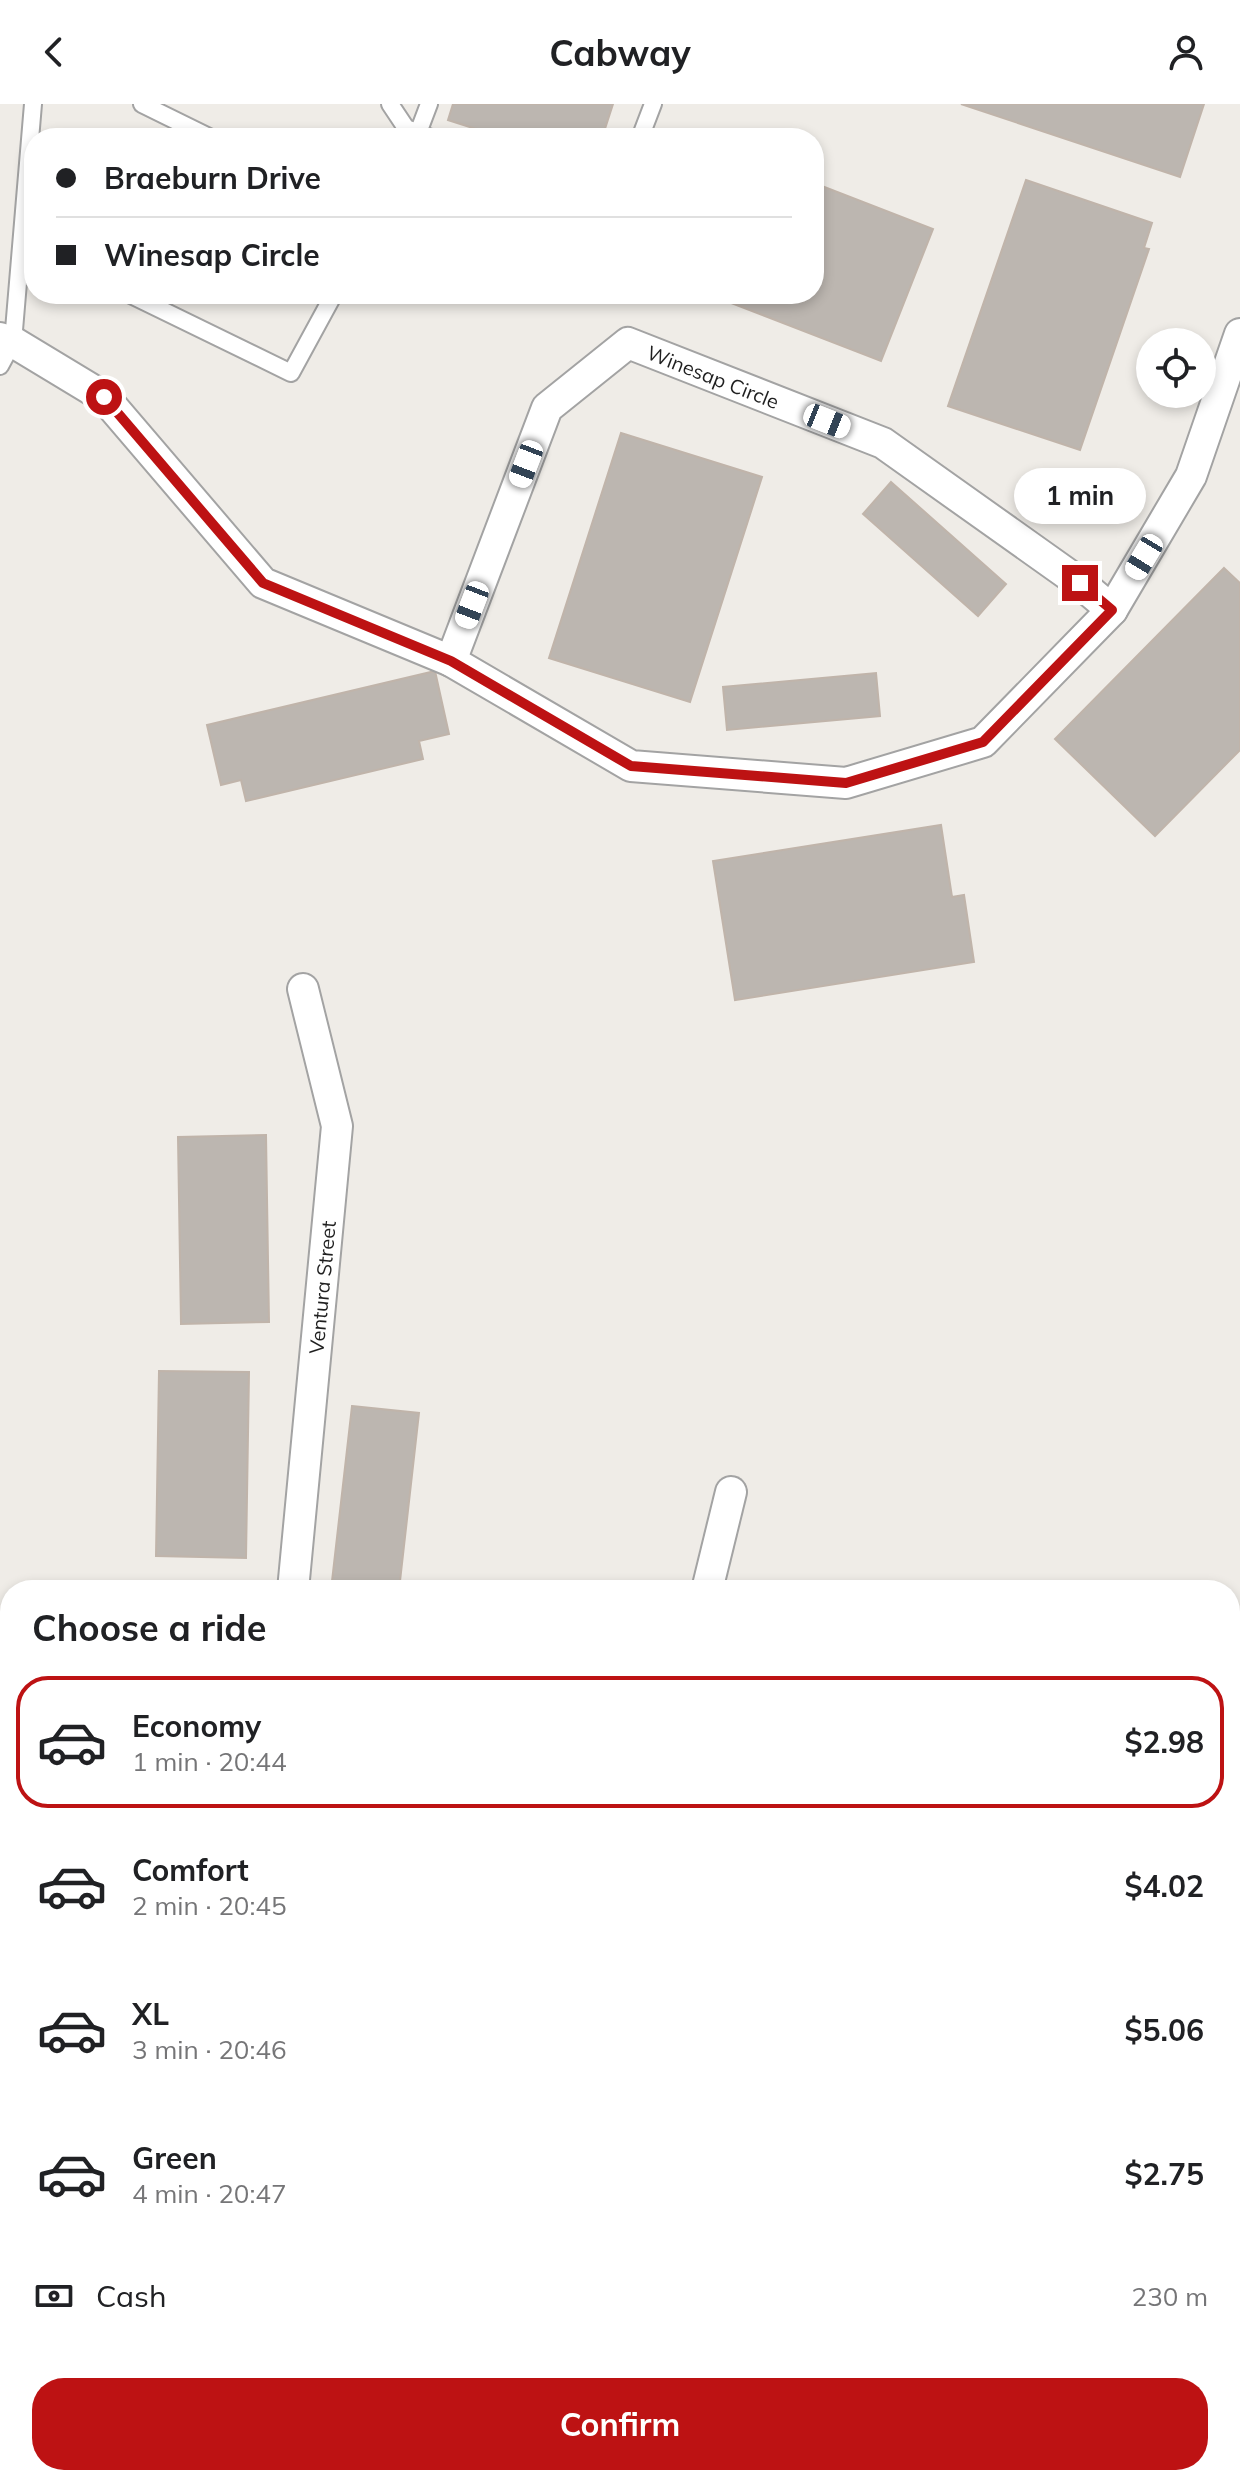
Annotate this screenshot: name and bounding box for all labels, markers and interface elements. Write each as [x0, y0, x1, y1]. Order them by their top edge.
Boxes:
icon: back [32, 30, 76, 74]
text: Cabway [549, 30, 691, 75]
icon: person [1164, 30, 1208, 74]
text: Braeburn Drive [104, 159, 321, 197]
text: Winesap Circle [104, 236, 320, 274]
map controls [1136, 328, 1216, 408]
button: locate [1136, 328, 1216, 408]
street label: Winesap Circle [644, 339, 783, 414]
route start [86, 379, 122, 415]
car [800, 401, 854, 441]
car [506, 437, 546, 491]
callout: 1 min [1014, 467, 1146, 523]
text: 1 min [1046, 479, 1114, 512]
car [1121, 530, 1167, 584]
route end [1062, 565, 1098, 601]
car [452, 578, 492, 632]
street label: Ventura Street [303, 1220, 340, 1355]
text: Choose a ride [32, 1605, 266, 1650]
icon: car [36, 1706, 108, 1778]
text: Economy [132, 1707, 261, 1745]
text: $2.98 [1125, 1723, 1204, 1761]
text: 1 min · 20:44 [132, 1745, 287, 1778]
icon: car [36, 1850, 108, 1922]
text: Comfort [132, 1851, 249, 1889]
text: $4.02 [1125, 1867, 1204, 1905]
text: 2 min · 20:45 [132, 1889, 287, 1922]
icon: car [36, 1994, 108, 2066]
text: XL [132, 1995, 169, 2033]
text: $5.06 [1125, 2011, 1204, 2049]
text: 3 min · 20:46 [132, 2033, 287, 2066]
icon: car [36, 2138, 108, 2210]
text: Green [132, 2139, 217, 2177]
text: $2.75 [1125, 2155, 1204, 2193]
text: 4 min · 20:47 [132, 2177, 287, 2210]
icon: cash [32, 2274, 76, 2318]
text: Cash [96, 2277, 167, 2315]
text: 230 m [1132, 2280, 1208, 2313]
button: Confirm [32, 2378, 1208, 2470]

